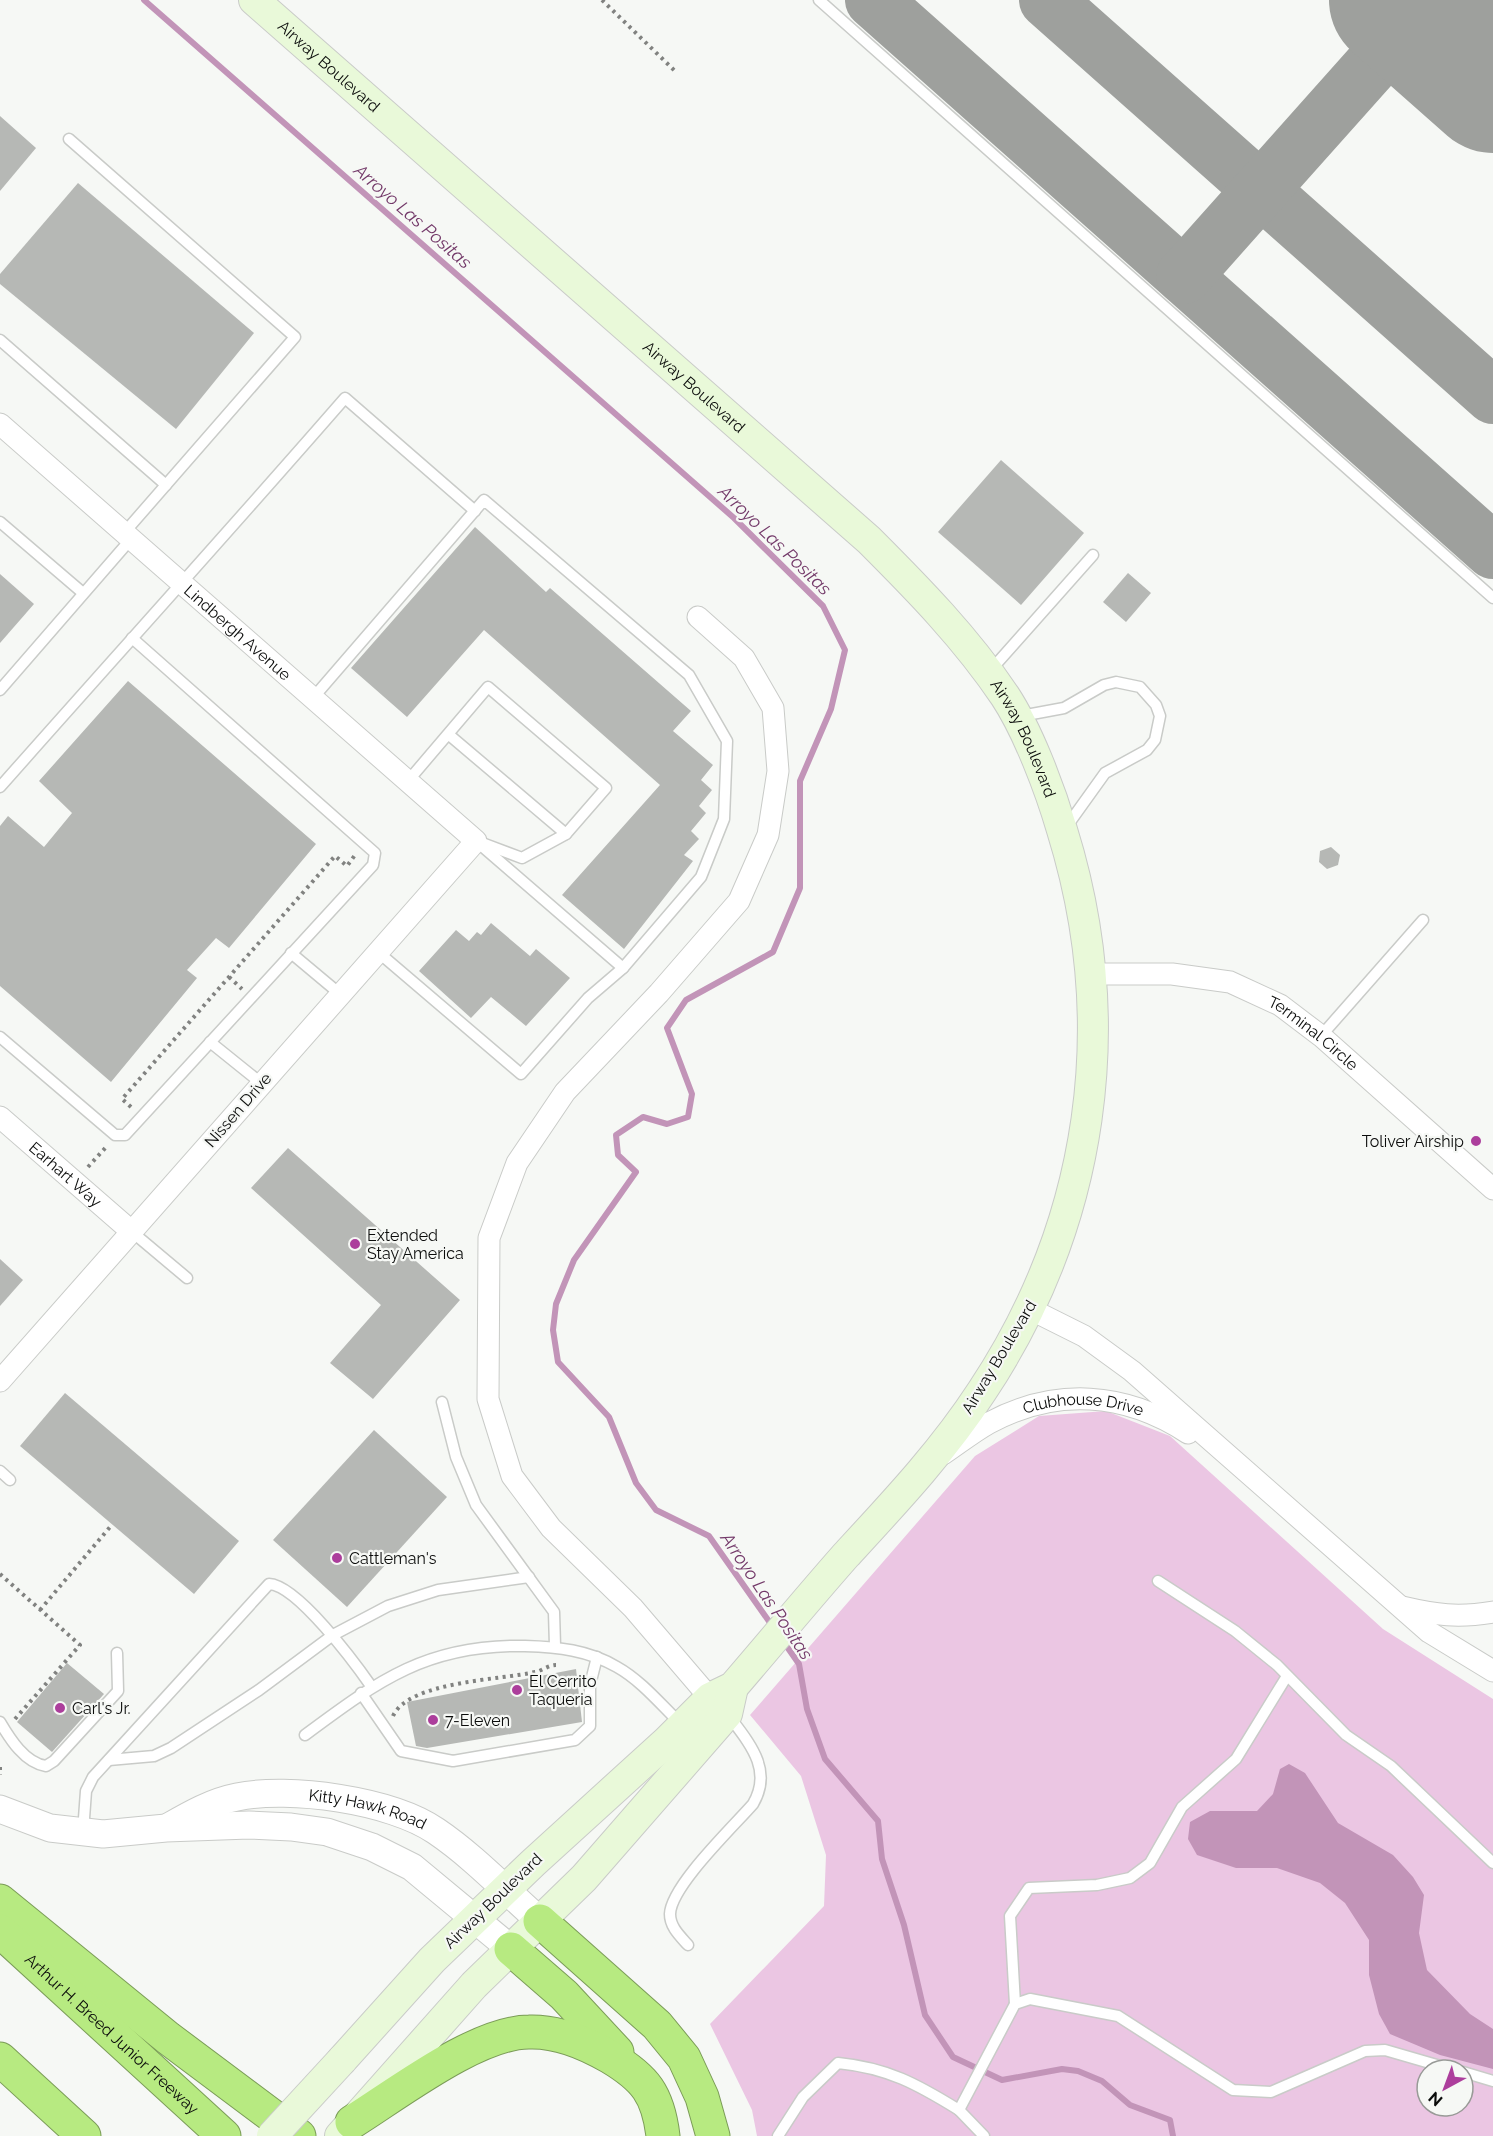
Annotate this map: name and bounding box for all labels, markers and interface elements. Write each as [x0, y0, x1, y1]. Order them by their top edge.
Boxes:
street label: Airway Boulevard [274, 16, 384, 116]
water label: Arroyo Las Positas [349, 159, 476, 273]
street label: Airway Boulevard [640, 337, 749, 436]
water label: Arroyo Las Positas [714, 480, 836, 600]
street label: Lindbergh Avenue [180, 580, 295, 684]
street label: Airway Boulevard [987, 675, 1060, 800]
street label: Terminal Circle [1266, 992, 1362, 1074]
street label: Nissen Drive [201, 1069, 275, 1151]
place label: Toliver Airship [1362, 1132, 1464, 1151]
marker: Toliver Airship [1469, 1134, 1483, 1148]
street label: Earhart Way [26, 1137, 106, 1211]
place label: Extended Stay America [367, 1226, 464, 1263]
marker: Extended Stay America [348, 1237, 362, 1251]
street label: Airway Boulevard [958, 1297, 1040, 1417]
street label: Clubhouse Drive [1020, 1389, 1146, 1419]
water label: Arroyo Las Positas [716, 1528, 818, 1664]
place label: Cattleman's [349, 1549, 437, 1568]
marker: Cattleman's [330, 1551, 344, 1565]
place label: El Cerrito Taqueria [529, 1672, 597, 1709]
marker: El Cerrito Taqueria [510, 1683, 524, 1697]
place label: Carl's Jr. [72, 1699, 131, 1718]
marker: Carl's Jr. [53, 1701, 67, 1715]
place label: 7-Eleven [445, 1711, 510, 1730]
marker: 7-Eleven [426, 1713, 440, 1727]
street label: Kitty Hawk Road [308, 1785, 430, 1833]
street label: Airway Boulevard [440, 1849, 546, 1953]
street label: Arthur H. Breed Junior Freeway [21, 1949, 203, 2118]
north arrow [1415, 2058, 1475, 2118]
text: N [1425, 2088, 1446, 2110]

